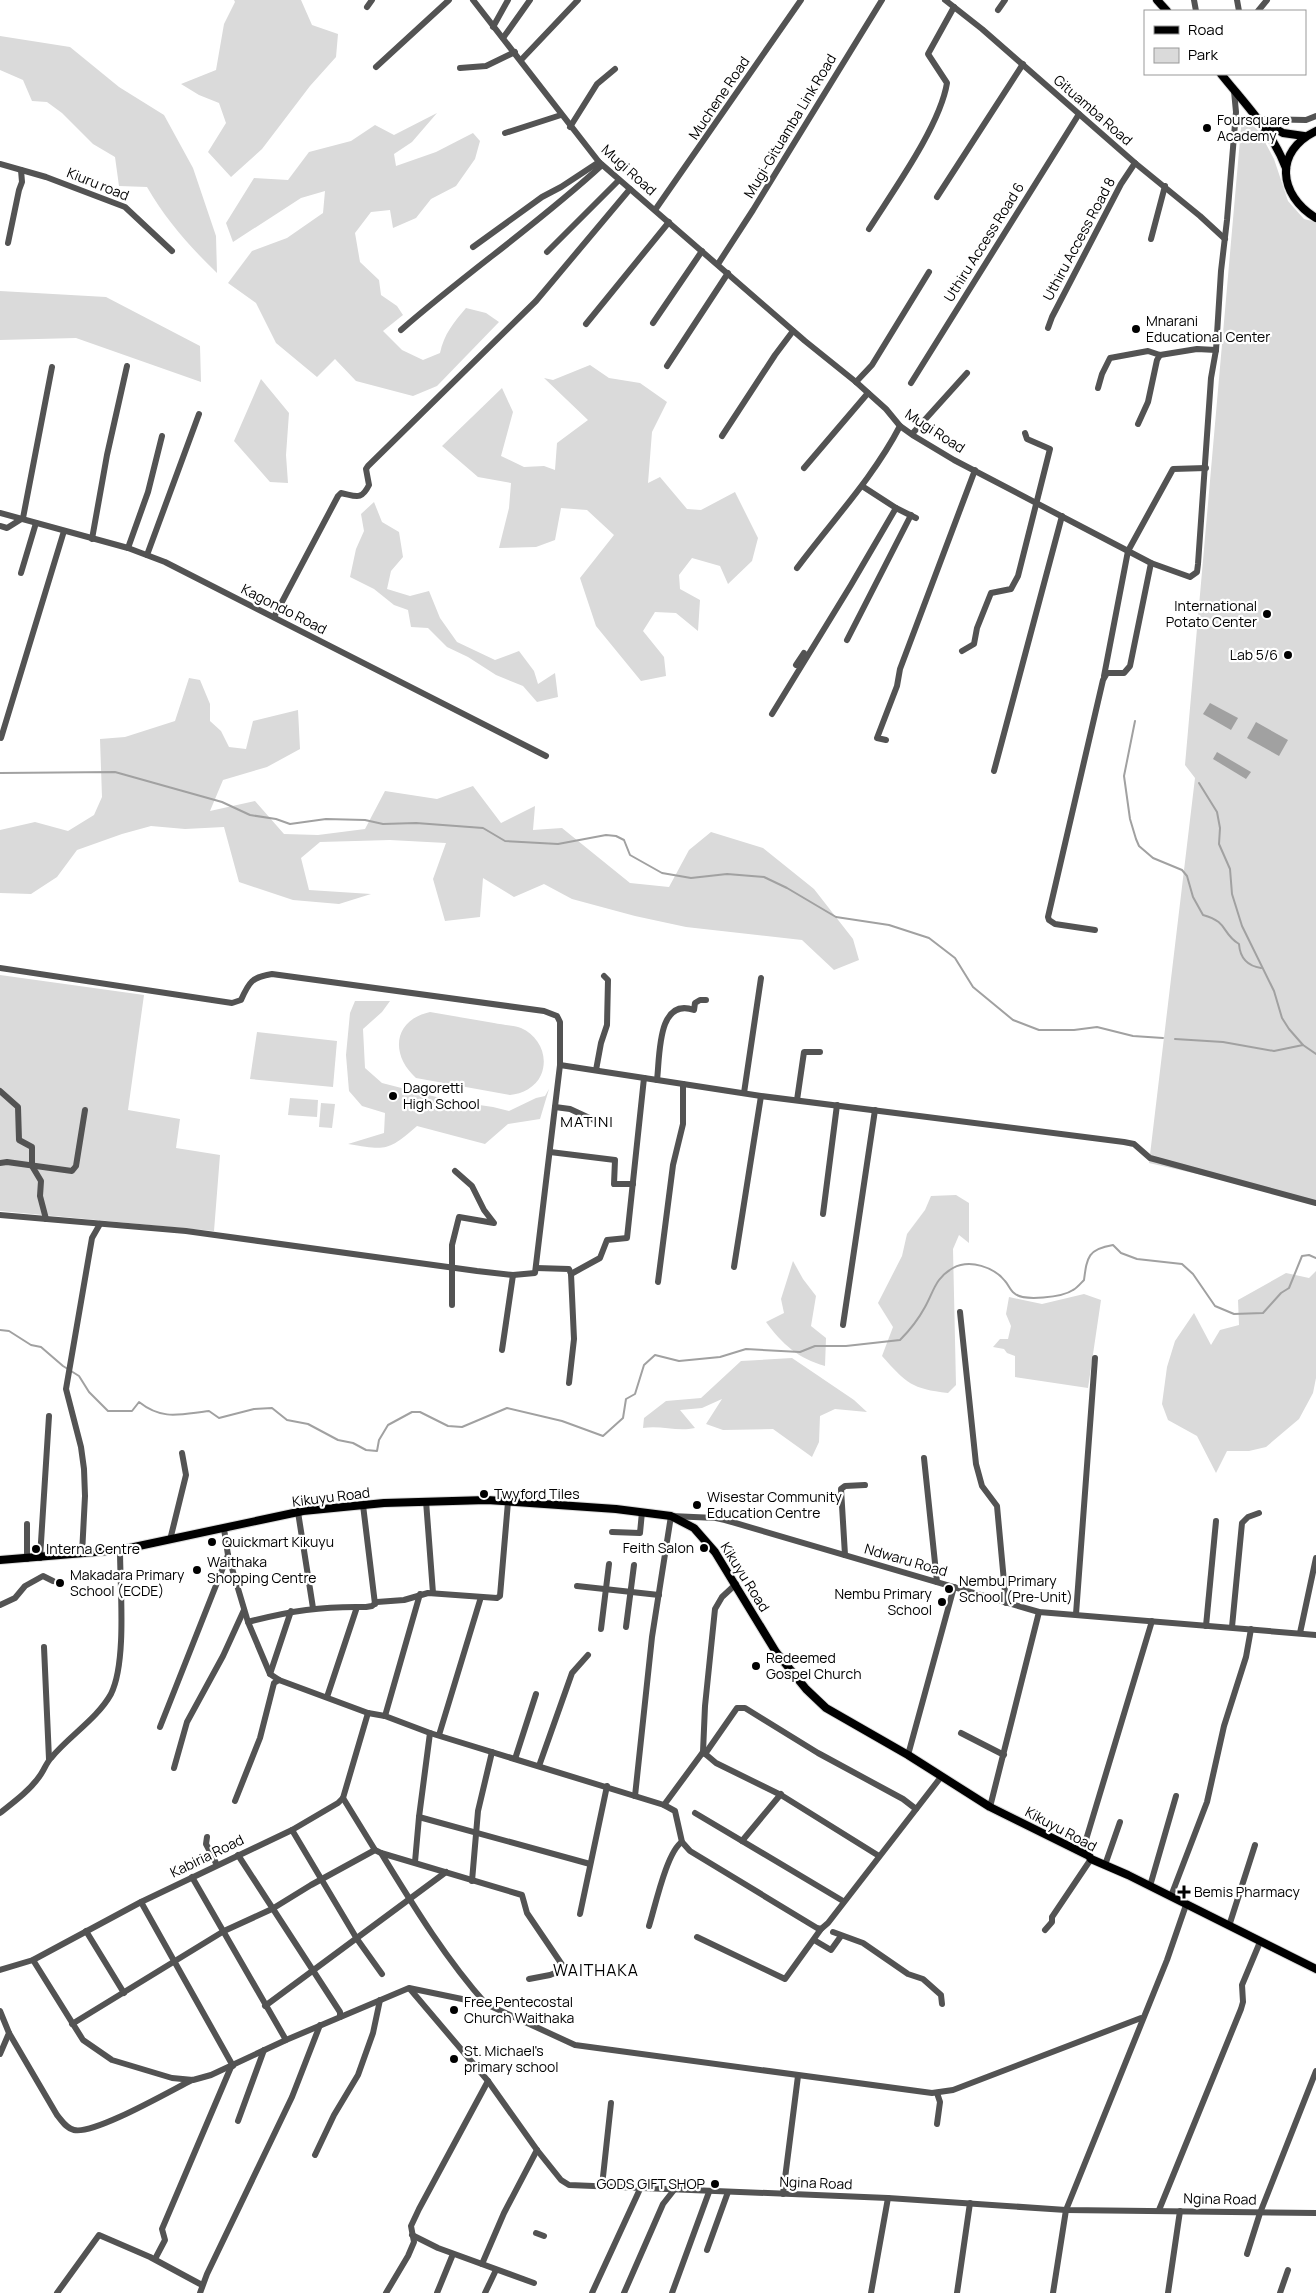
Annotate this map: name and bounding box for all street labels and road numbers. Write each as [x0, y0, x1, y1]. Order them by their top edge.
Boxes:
street label: Mugi-Gituamba Link Road [739, 50, 840, 201]
street label: Muchene Road [684, 52, 753, 143]
street label: Gituamba Road [1050, 70, 1137, 149]
street label: Mugi Road [598, 140, 661, 199]
street label: Kiuru road [64, 162, 132, 205]
street label: Uthiru Access Road 8 [1038, 174, 1119, 304]
street label: Uthiru Access Road 6 [939, 178, 1028, 305]
street label: Mugi Road [902, 404, 969, 457]
street label: Kagondo Road [238, 579, 330, 638]
street label: Kikuyu Road [291, 1482, 371, 1511]
street label: Kikuyu Road [717, 1538, 774, 1615]
street label: Ndwaru Road [863, 1539, 950, 1580]
street label: Kikuyu Road [1022, 1802, 1100, 1855]
street label: Kabiria Road [167, 1830, 247, 1882]
street label: Ngina Road [779, 2172, 853, 2193]
street label: Ngina Road [1183, 2188, 1257, 2209]

